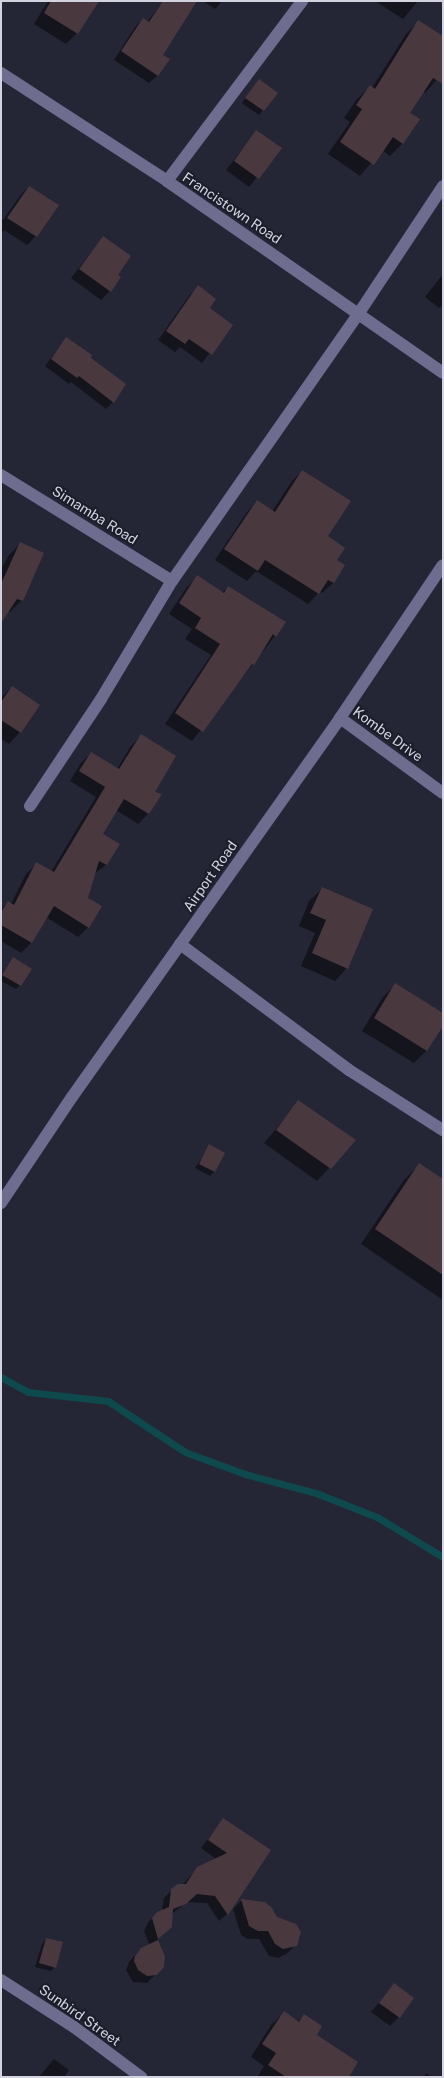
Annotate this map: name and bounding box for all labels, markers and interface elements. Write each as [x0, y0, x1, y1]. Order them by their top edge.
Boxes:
street label: Francistown Road [179, 169, 285, 247]
street label: Simamba Road [49, 482, 141, 548]
street label: Kombe Drive [350, 703, 426, 765]
street label: Airport Road [179, 837, 241, 915]
street label: Sunbird Street [36, 1981, 124, 2049]

